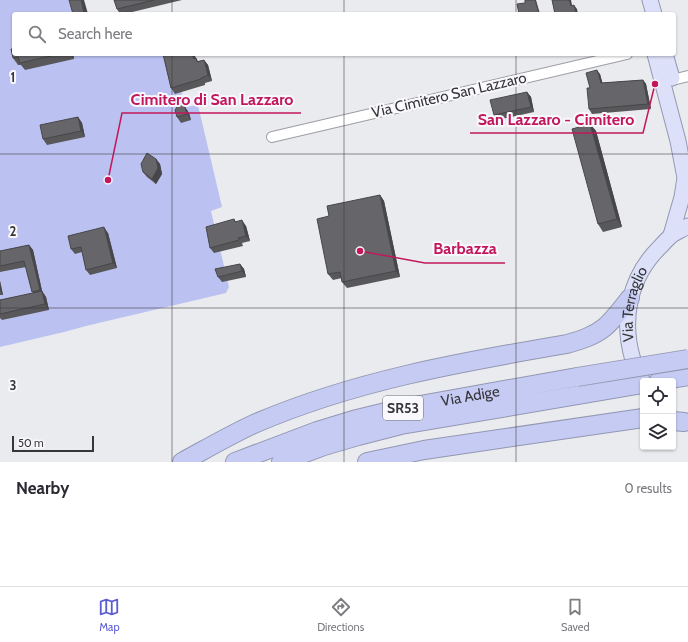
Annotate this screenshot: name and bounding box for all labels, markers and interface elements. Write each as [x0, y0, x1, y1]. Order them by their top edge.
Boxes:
search box [12, 12, 676, 56]
icon: search [26, 23, 48, 45]
text: Search here [58, 25, 133, 43]
street label: Via Cimitero San Lazzaro [370, 68, 528, 122]
text: 1 [11, 69, 15, 85]
callout: Cimitero di San Lazzaro [122, 85, 301, 113]
text: Cimitero di San Lazzaro [131, 90, 293, 109]
callout: San Lazzaro - Cimitero [470, 105, 643, 133]
text: San Lazzaro - Cimitero [478, 110, 634, 129]
text: 2 [10, 223, 17, 239]
callout: Barbazza [425, 235, 505, 263]
text: Barbazza [433, 239, 497, 258]
street label: Via Terraglio [619, 263, 651, 343]
text: 3 [9, 377, 17, 393]
map controls [640, 378, 676, 450]
button: locate [640, 378, 676, 414]
street label: Via Adige [439, 382, 501, 410]
road number: SR53 [383, 396, 423, 420]
button: layers [640, 414, 676, 450]
scale bar [12, 434, 94, 453]
text: 50 m [18, 436, 44, 450]
text: Nearby [16, 478, 69, 498]
text: 0 results [624, 480, 672, 496]
tab: Map [98, 596, 120, 634]
tab: Directions [317, 596, 364, 634]
tab: Saved [561, 596, 590, 634]

